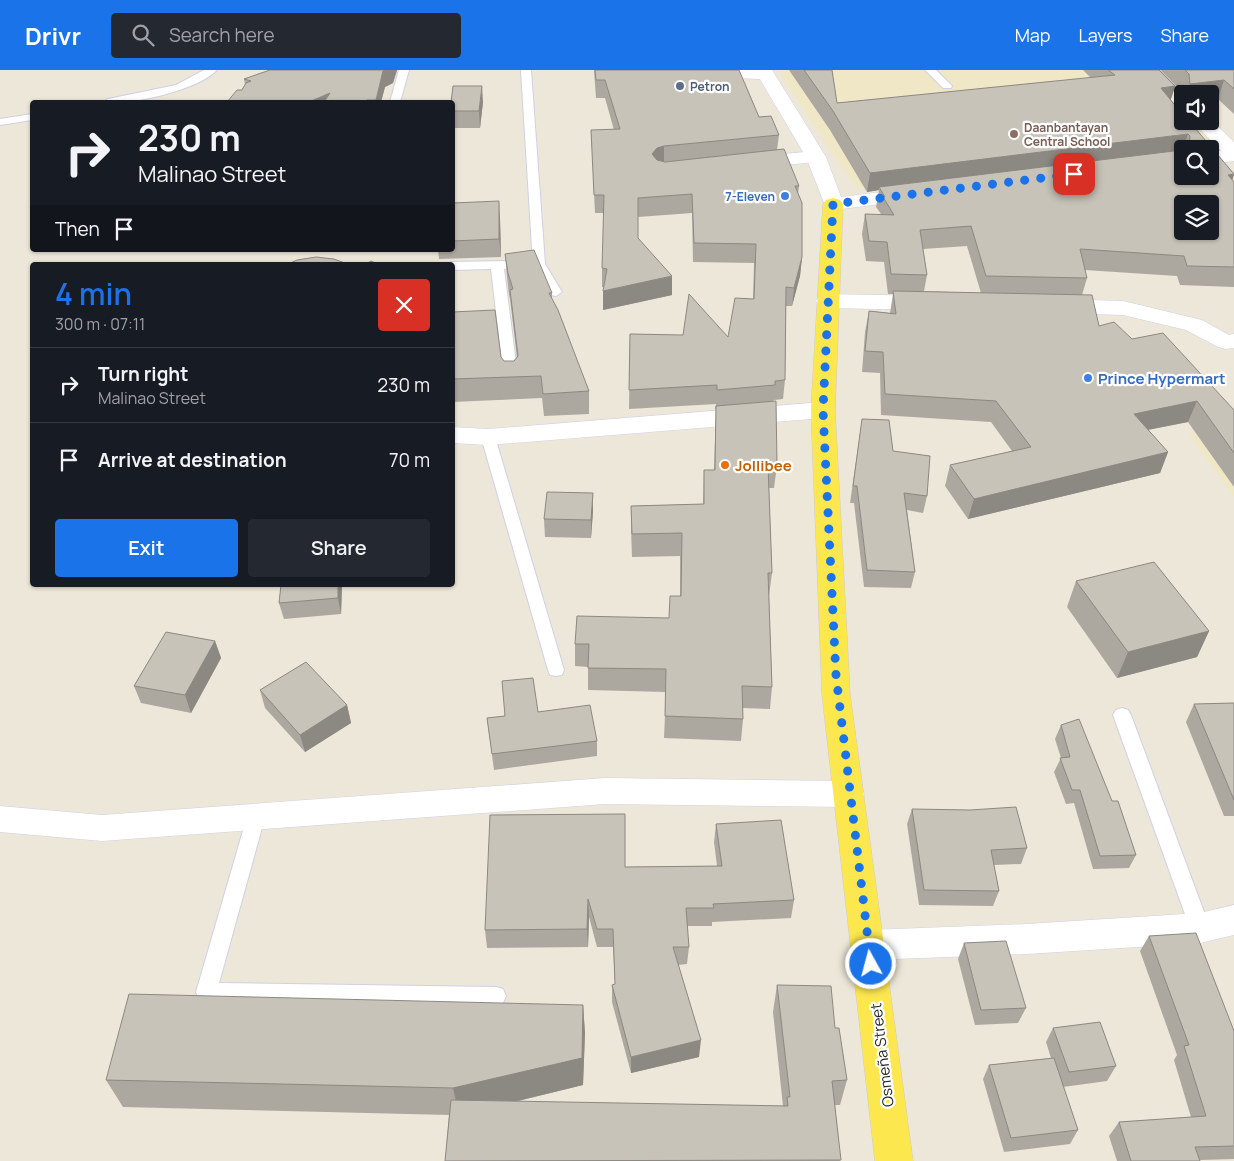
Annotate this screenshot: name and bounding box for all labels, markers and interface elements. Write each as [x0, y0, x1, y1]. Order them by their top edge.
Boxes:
search box [111, 13, 461, 58]
text: Drivr [25, 19, 81, 52]
icon: search [129, 21, 157, 49]
text: Search here [169, 22, 275, 48]
text: Map [1015, 23, 1050, 47]
text: Layers [1078, 23, 1132, 47]
text: Share [1160, 23, 1209, 47]
place label: Petron [690, 78, 730, 95]
marker: Petron [674, 80, 686, 92]
map controls [1174, 85, 1219, 240]
button: sound [1174, 85, 1219, 130]
text: 230 m [138, 114, 241, 162]
place label: Daanbantayan Central School [1024, 119, 1110, 150]
icon: right [55, 120, 120, 185]
marker: Daanbantayan Central School [1008, 128, 1020, 140]
button: search [1174, 140, 1219, 185]
pin [1053, 153, 1095, 195]
text: Malinao Street [138, 159, 286, 189]
icon: arrive [1060, 160, 1088, 188]
place label: 7-Eleven [725, 188, 775, 205]
marker: 7-Eleven [779, 190, 791, 202]
button: layers [1174, 195, 1219, 240]
icon: arrive [110, 215, 138, 243]
text: Then [55, 216, 100, 242]
text: 4 min [55, 273, 132, 314]
button: close [378, 279, 430, 331]
text: 300 m · 07:11 [55, 313, 145, 335]
text: Turn right [98, 361, 188, 387]
place label: Prince Hypermart [1098, 368, 1226, 389]
icon: right [55, 371, 83, 399]
text: 230 m [377, 372, 430, 398]
marker: Prince Hypermart [1082, 372, 1094, 384]
text: Malinao Street [98, 387, 206, 409]
icon: arrive [55, 446, 83, 474]
text: Arrive at destination [98, 447, 287, 473]
text: 70 m [389, 447, 430, 473]
place label: Jollibee [735, 455, 792, 476]
marker: Jollibee [719, 459, 731, 471]
button: Exit [55, 519, 238, 577]
button: Share [248, 519, 430, 577]
position arrow [844, 937, 896, 989]
street label: Osmeña Street [865, 1002, 899, 1108]

